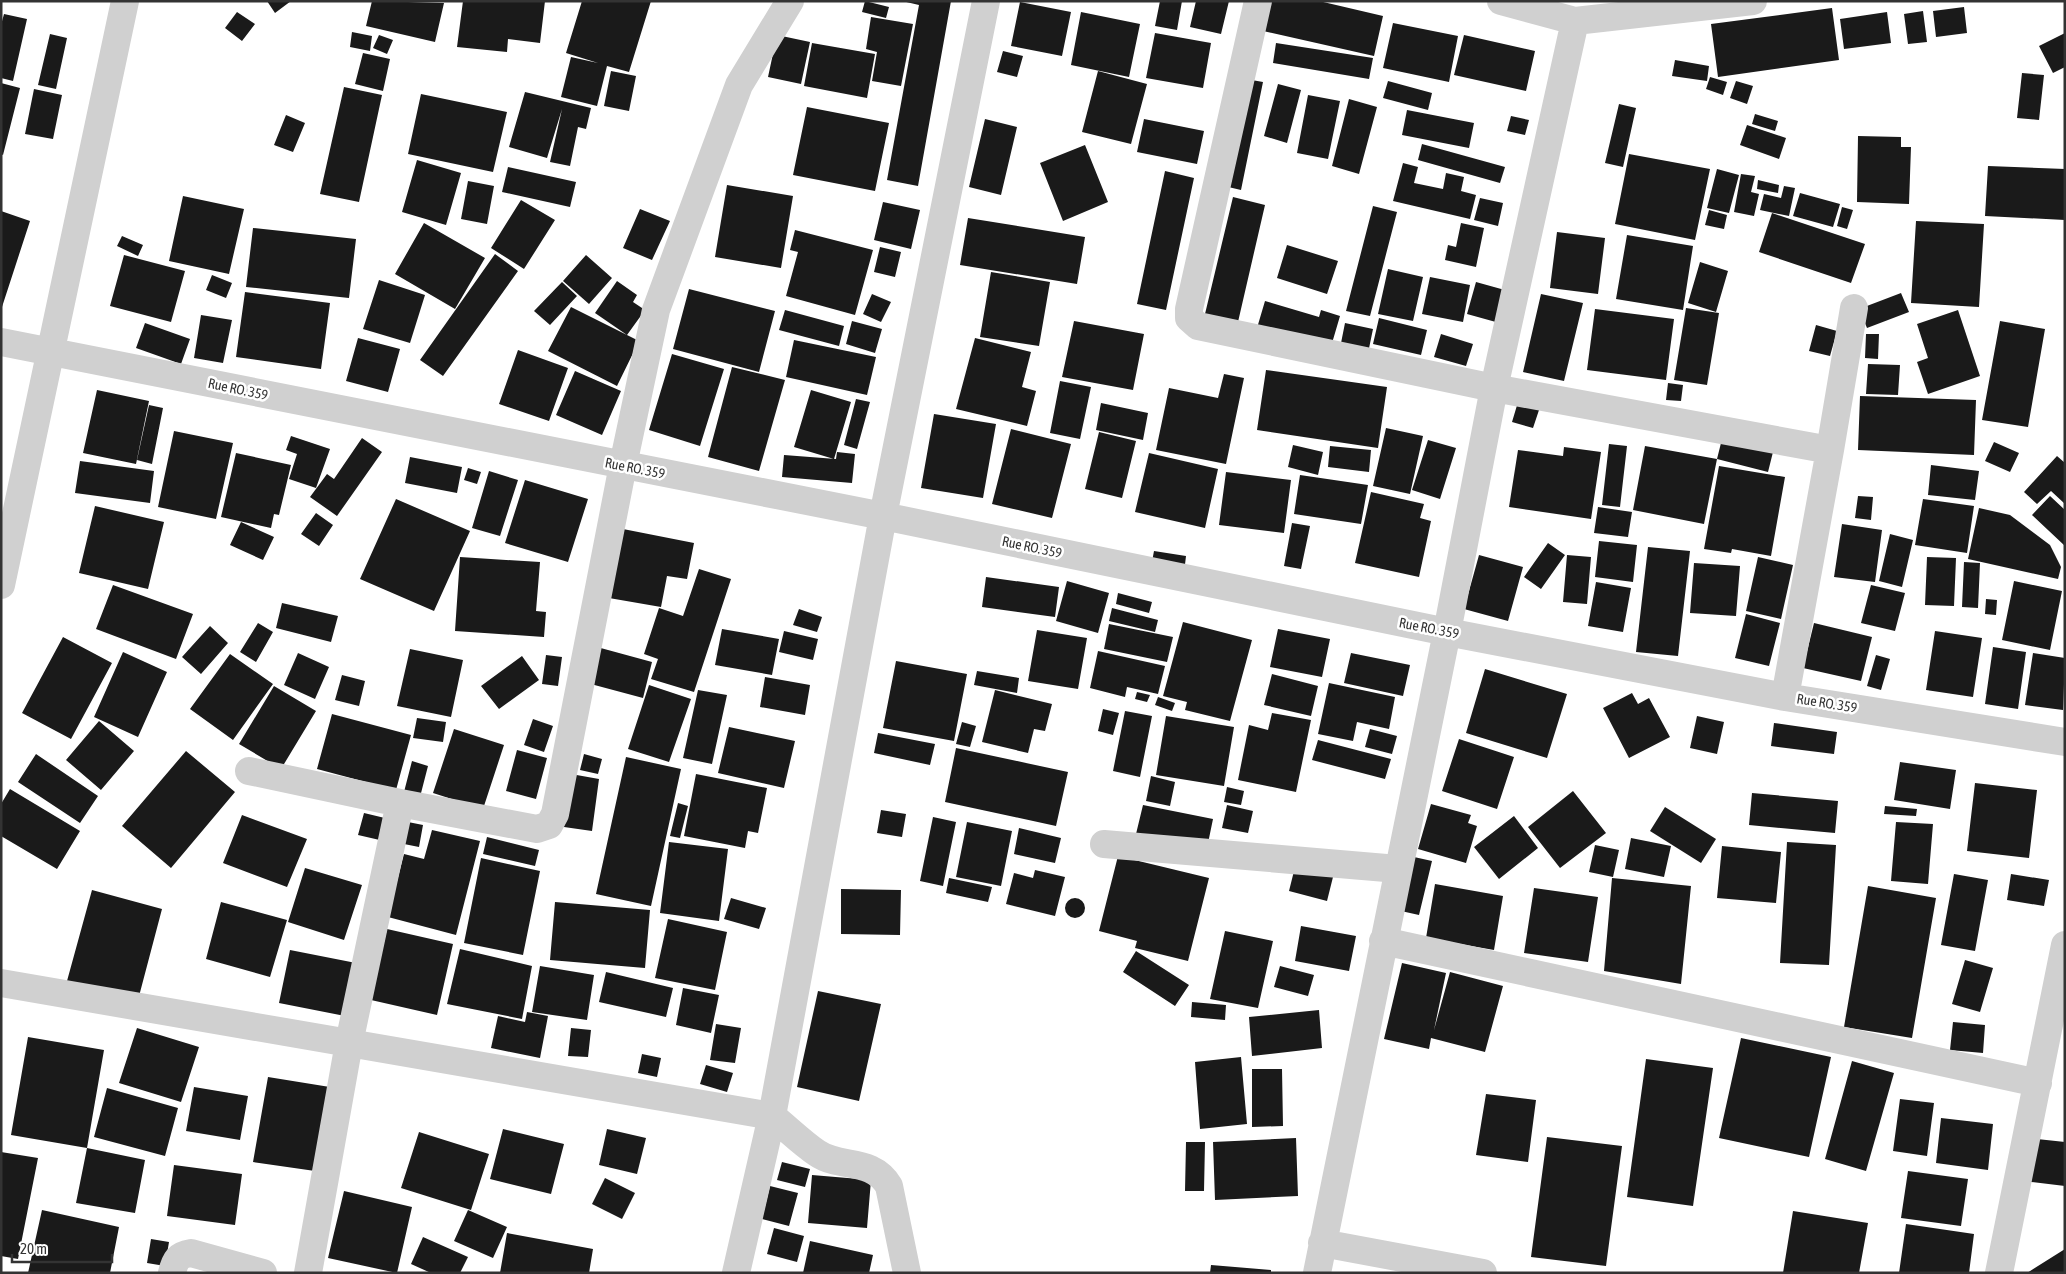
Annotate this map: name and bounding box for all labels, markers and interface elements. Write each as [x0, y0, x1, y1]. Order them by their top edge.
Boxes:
street label: Rue RO. 359 [207, 375, 269, 403]
street label: Rue RO. 359 [604, 454, 666, 482]
street label: Rue RO. 359 [1001, 533, 1063, 561]
street label: Rue RO. 359 [1398, 614, 1460, 642]
street label: Rue RO. 359 [1796, 690, 1858, 716]
scale bar [12, 1232, 112, 1264]
text: 20 m [20, 1240, 47, 1257]

